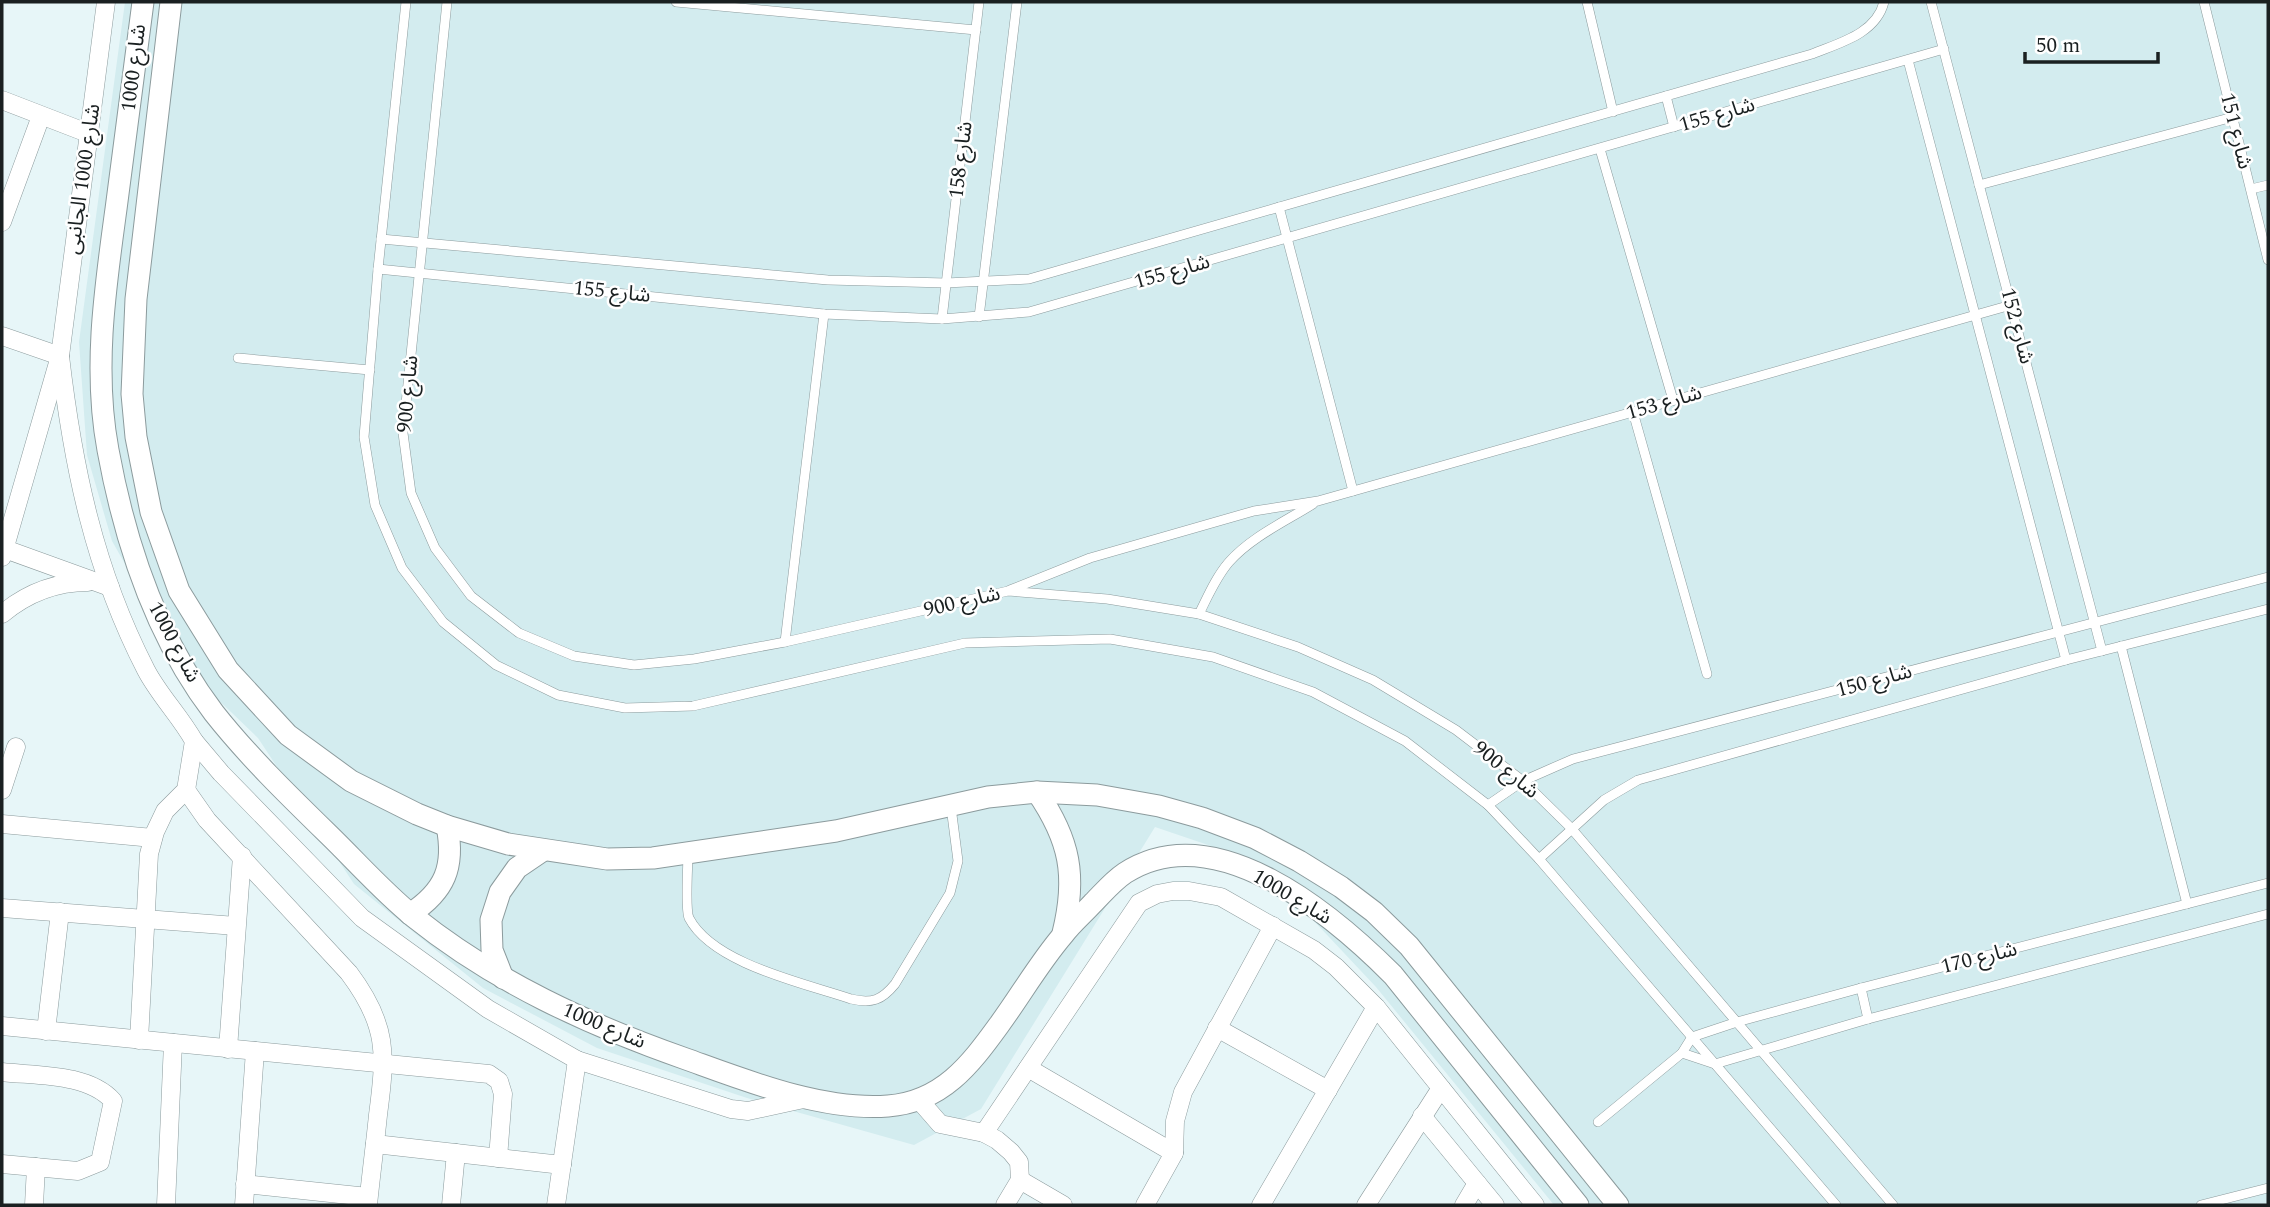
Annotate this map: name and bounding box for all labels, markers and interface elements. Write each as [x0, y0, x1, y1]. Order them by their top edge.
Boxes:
scale bar [2025, 21, 2158, 65]
street label: شارع 1000 [113, 22, 155, 114]
text: 50 m [2036, 30, 2080, 62]
street label: شارع 155 [1675, 89, 1759, 141]
street label: شارع 151 [2211, 89, 2261, 173]
street label: شارع 1000 الجانبى [57, 102, 109, 256]
street label: شارع 158 [940, 119, 982, 201]
street label: شارع 155 [1130, 246, 1214, 298]
street label: شارع 155 [572, 272, 652, 312]
street label: شارع 152 [1991, 284, 2043, 368]
street label: شارع 900 [389, 354, 427, 434]
street label: شارع 153 [1622, 377, 1706, 429]
street label: شارع 900 [921, 578, 1003, 626]
street label: شارع 1000 [139, 596, 209, 688]
street label: شارع 150 [1832, 655, 1916, 707]
street label: شارع 900 [1466, 733, 1546, 807]
street label: شارع 1000 [1246, 861, 1338, 933]
street label: شارع 170 [1937, 933, 2021, 983]
street label: شارع 1000 [557, 994, 651, 1058]

